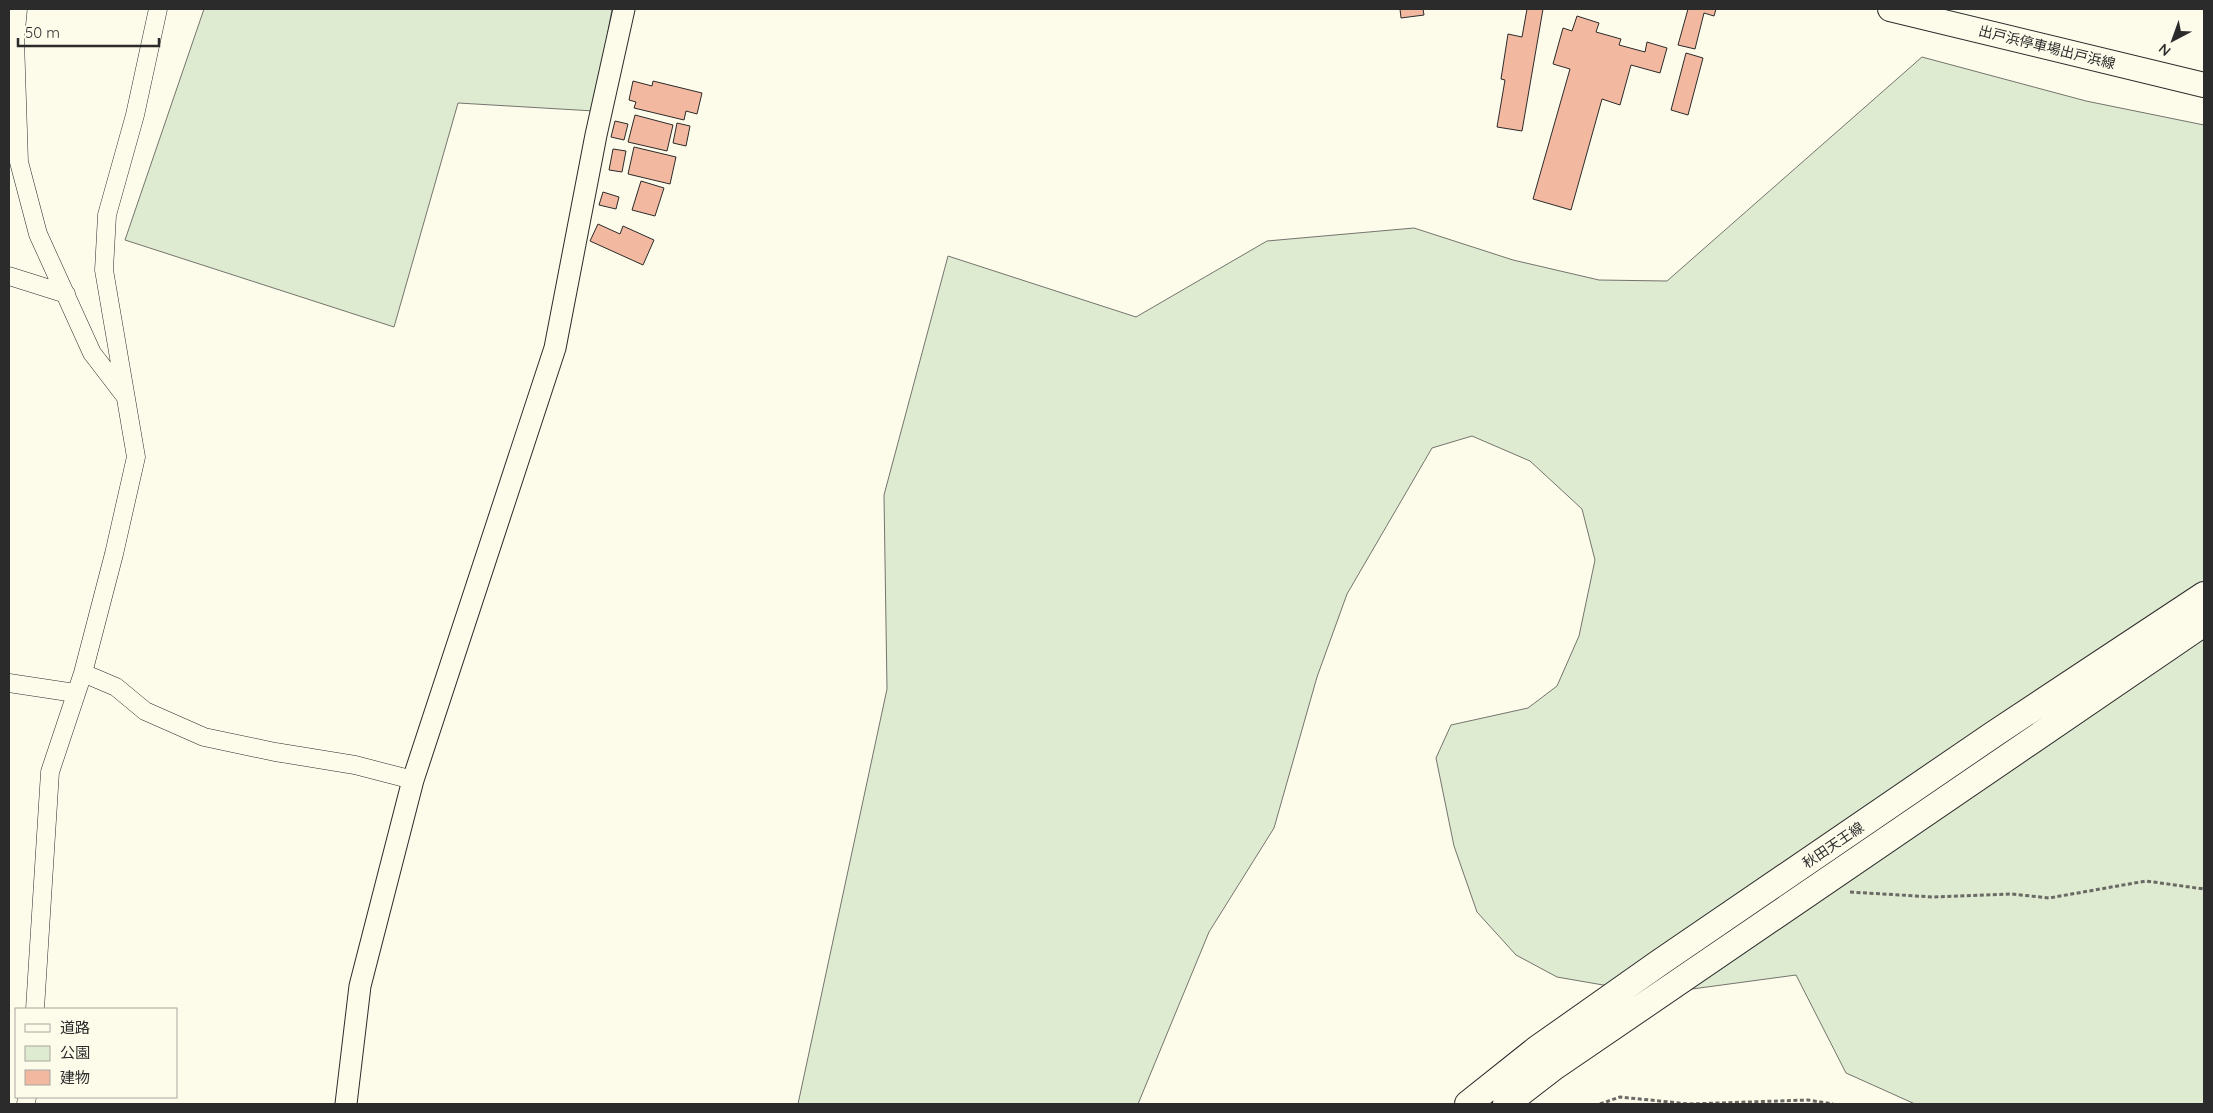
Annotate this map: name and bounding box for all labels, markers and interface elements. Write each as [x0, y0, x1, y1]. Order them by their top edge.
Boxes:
scale bar [18, 15, 159, 47]
north arrow [2148, 15, 2198, 65]
street label: 出戸浜停車場出戸浜線 [1977, 21, 2117, 73]
text: 50 m [25, 23, 60, 42]
text: N [2155, 40, 2174, 60]
street label: 秋田天王線 [1799, 818, 1867, 872]
legend [15, 1008, 178, 1098]
text: 道路 [60, 1018, 90, 1037]
text: 公園 [60, 1043, 90, 1062]
text: 建物 [60, 1068, 90, 1087]

